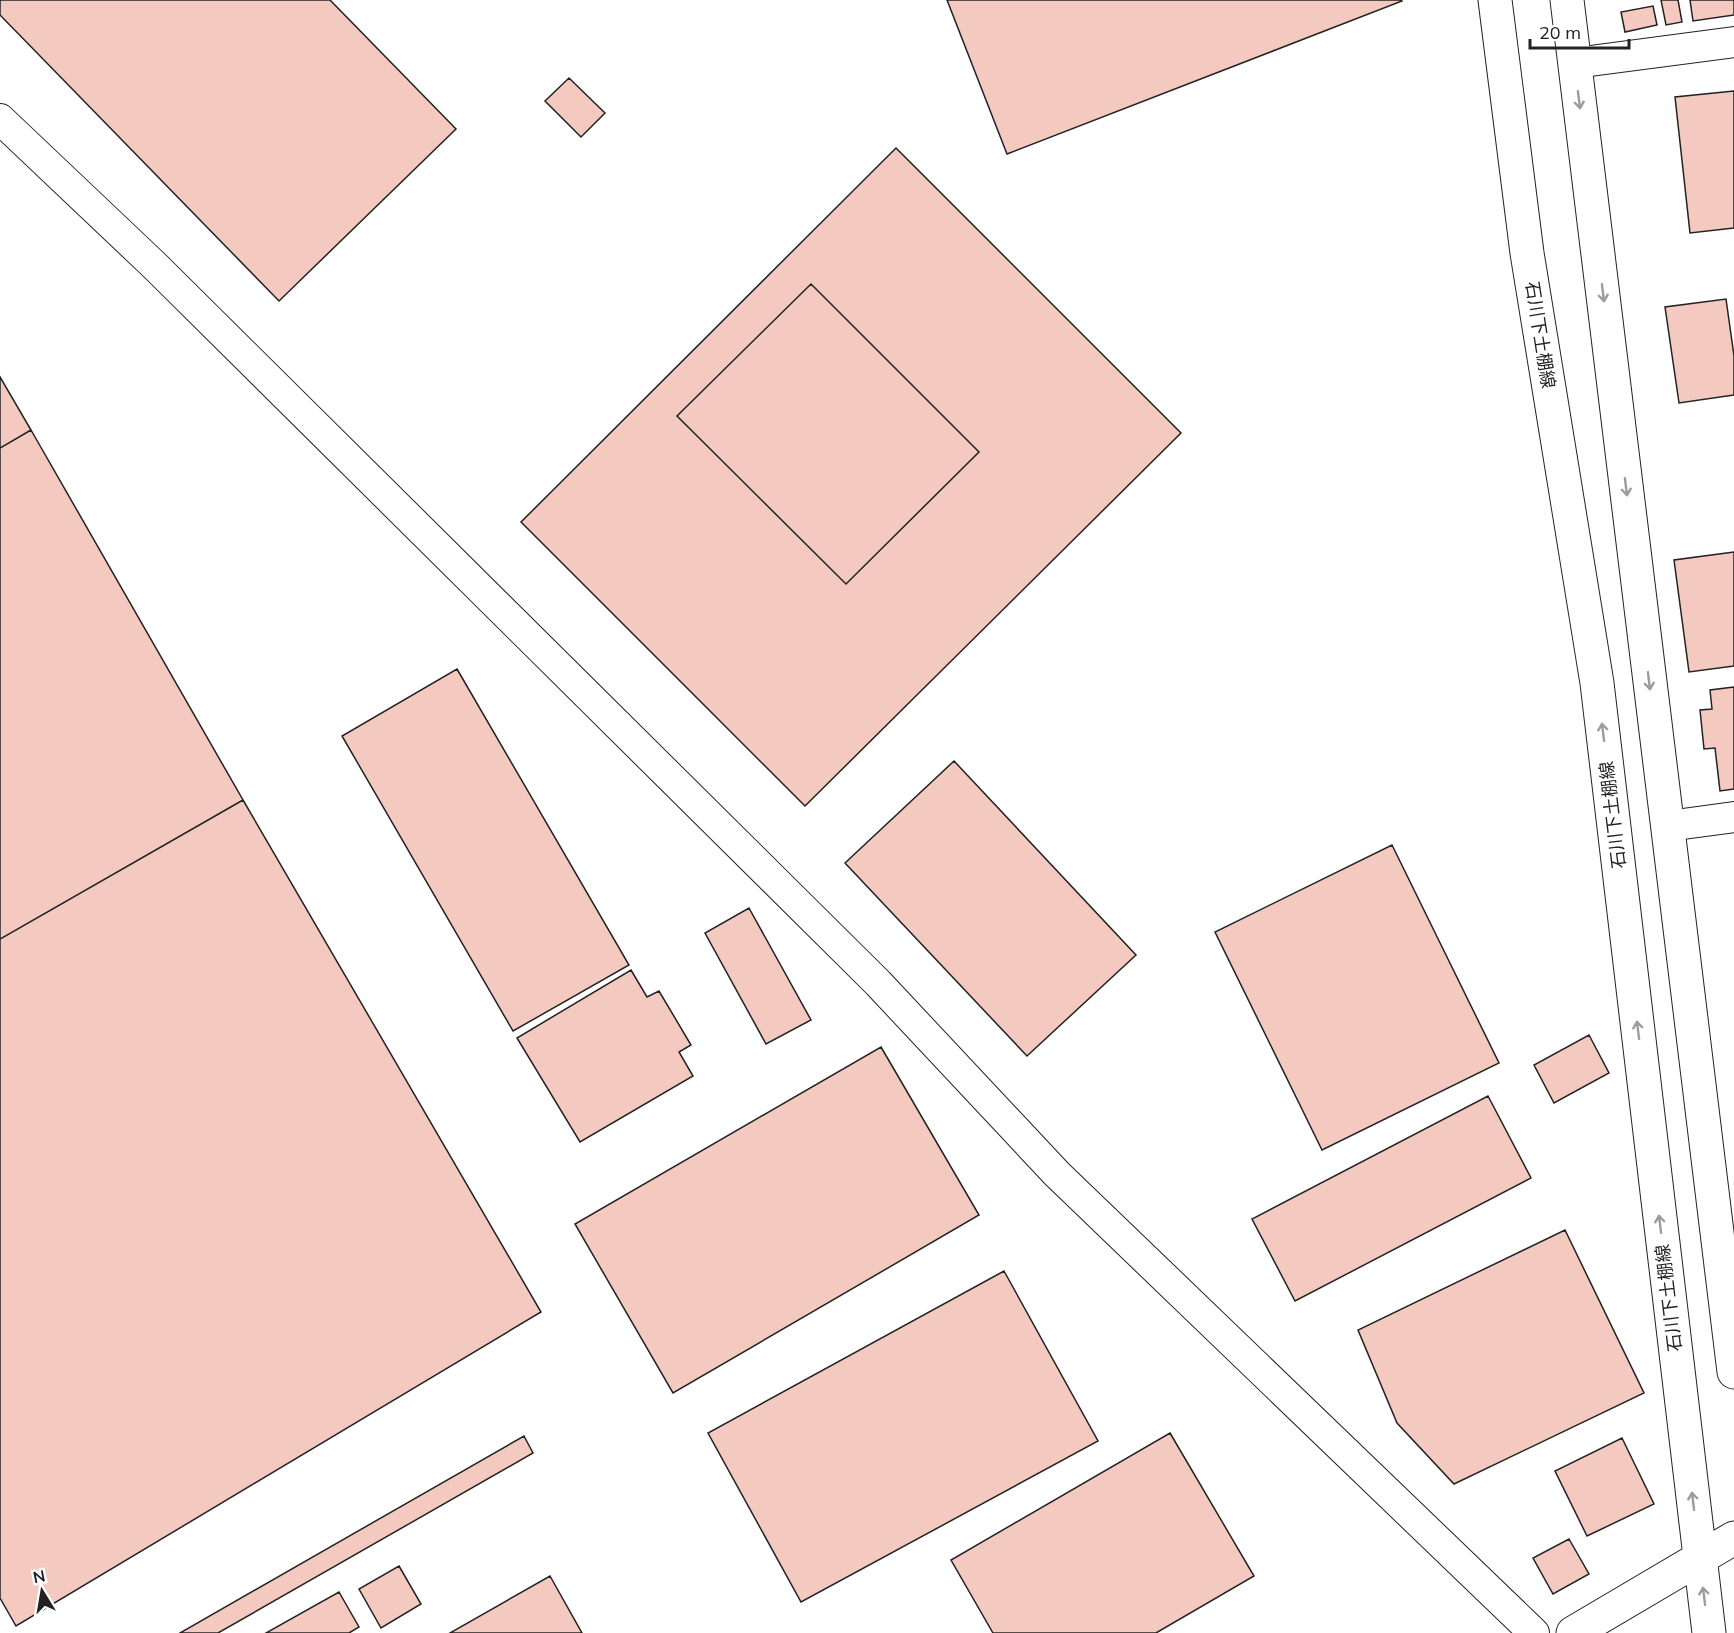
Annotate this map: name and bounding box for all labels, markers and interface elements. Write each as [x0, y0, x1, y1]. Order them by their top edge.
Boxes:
scale bar [1530, 12, 1629, 50]
text: 20 m [1539, 21, 1581, 44]
one-way arrow [1574, 89, 1585, 109]
street label: 石川下土棚線 [1521, 280, 1560, 390]
one-way arrow [1598, 283, 1609, 303]
one-way arrow [1621, 477, 1632, 496]
one-way arrow [1644, 670, 1655, 690]
one-way arrow [1597, 723, 1608, 743]
street label: 石川下土棚線 [1595, 760, 1630, 870]
one-way arrow [1632, 1021, 1643, 1041]
one-way arrow [1655, 1214, 1666, 1234]
street label: 石川下土棚線 [1651, 1243, 1686, 1353]
one-way arrow [1687, 1491, 1698, 1511]
north arrow [12, 1561, 72, 1621]
text: N [31, 1565, 47, 1587]
one-way arrow [1698, 1587, 1709, 1606]

